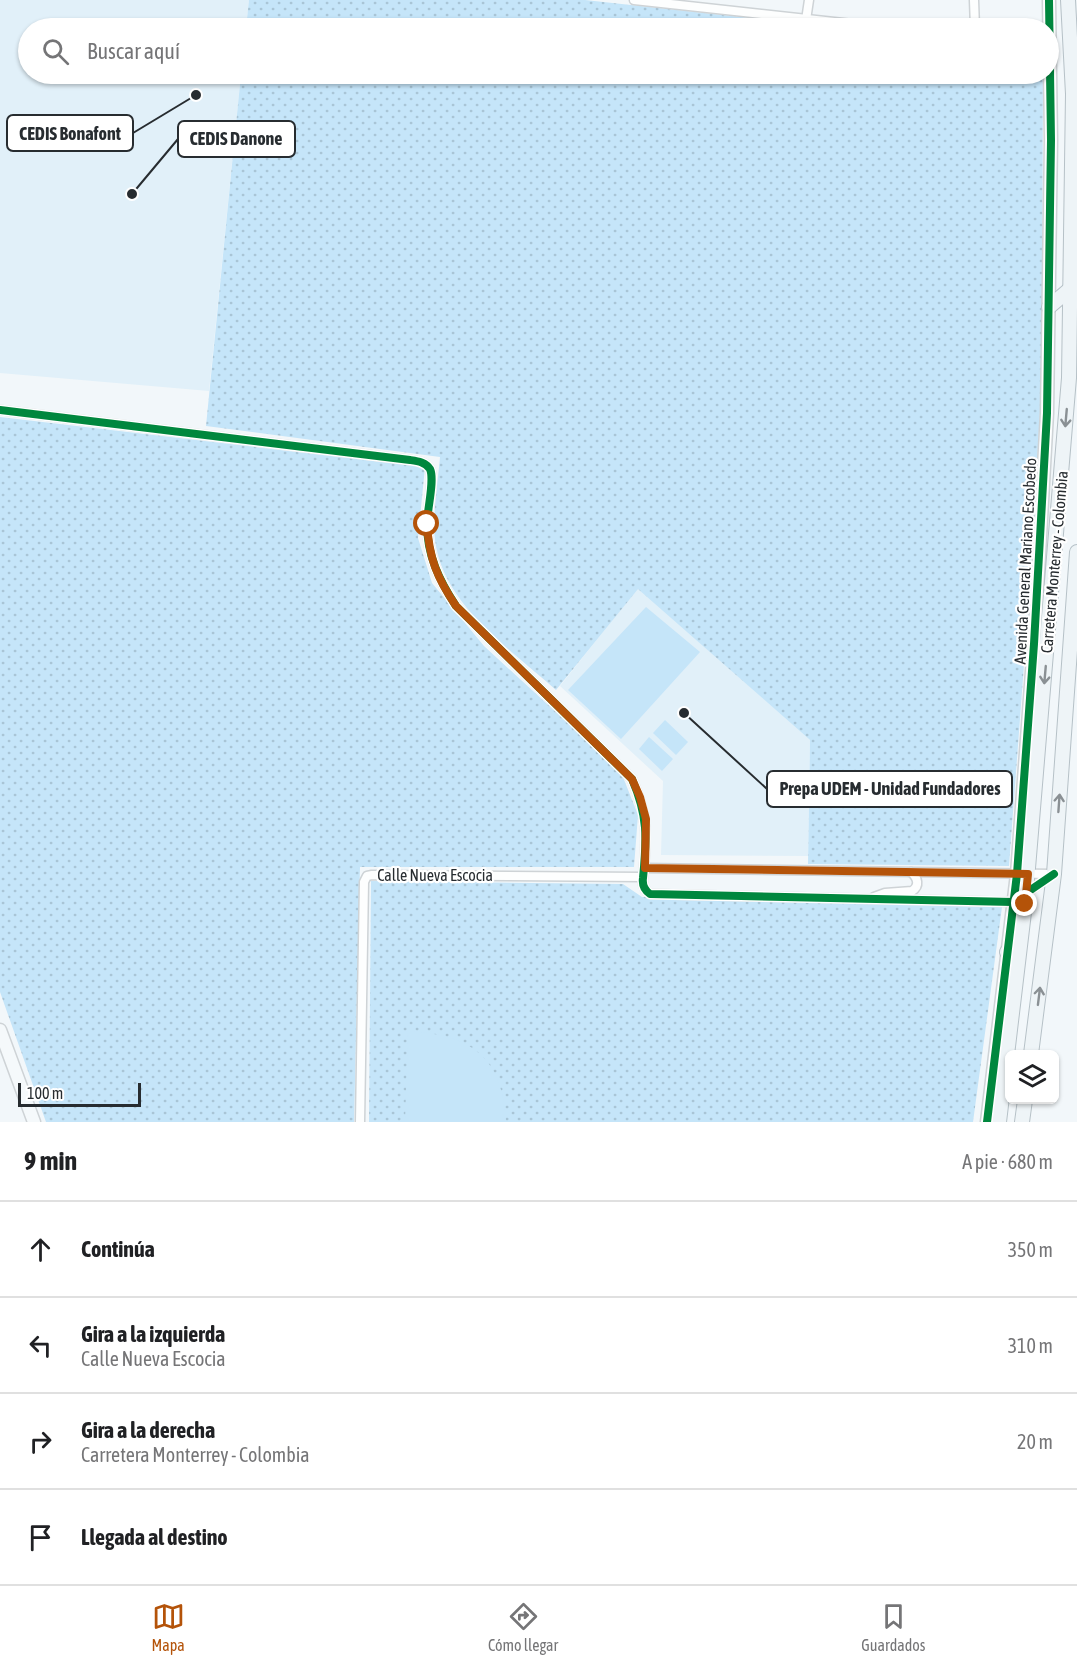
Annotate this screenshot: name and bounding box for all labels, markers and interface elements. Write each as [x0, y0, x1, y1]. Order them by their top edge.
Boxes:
search box [18, 18, 1059, 84]
icon: search [39, 35, 72, 68]
text: Buscar aquí [87, 38, 180, 64]
callout: CEDIS Bonafont [7, 115, 133, 151]
callout: CEDIS Danone [178, 121, 295, 157]
text: CEDIS Bonafont [19, 123, 122, 144]
text: CEDIS Danone [189, 128, 283, 149]
one-way arrow [1060, 407, 1071, 427]
street label: Avenida General Mariano Escobedo [1011, 457, 1039, 665]
street label: Carretera Monterrey - Colombia [1037, 470, 1072, 654]
route start [413, 510, 439, 536]
one-way arrow [1039, 664, 1050, 684]
callout: Prepa UDEM - Unidad Fundadores [767, 771, 1012, 807]
text: Prepa UDEM - Unidad Fundadores [779, 778, 1001, 799]
one-way arrow [1053, 793, 1064, 813]
street label: Calle Nueva Escocia [377, 866, 493, 884]
route end [1011, 890, 1037, 916]
one-way arrow [1033, 987, 1044, 1007]
map controls [1005, 1050, 1059, 1104]
button: layers [1005, 1050, 1059, 1104]
scale bar [18, 1080, 141, 1108]
text: 100 m [27, 1084, 63, 1102]
text: 9 min [24, 1146, 77, 1176]
text: A pie · 680 m [962, 1150, 1053, 1173]
icon: ahead [24, 1233, 57, 1266]
text: Continúa [81, 1236, 155, 1262]
text: 350 m [1008, 1238, 1053, 1261]
text: Gira a la izquierda [81, 1321, 225, 1347]
icon: left [24, 1329, 57, 1362]
text: 310 m [1008, 1334, 1053, 1357]
text: Calle Nueva Escocia [81, 1347, 226, 1370]
text: Gira a la derecha [81, 1417, 215, 1443]
icon: right [24, 1425, 57, 1458]
text: 20 m [1017, 1430, 1053, 1453]
text: Carretera Monterrey - Colombia [81, 1443, 310, 1466]
icon: arrive [24, 1521, 57, 1554]
text: Llegada al destino [81, 1524, 228, 1550]
tab: Mapa [152, 1600, 185, 1654]
tab: Cómo llegar [488, 1600, 558, 1654]
tab: Guardados [861, 1600, 925, 1654]

